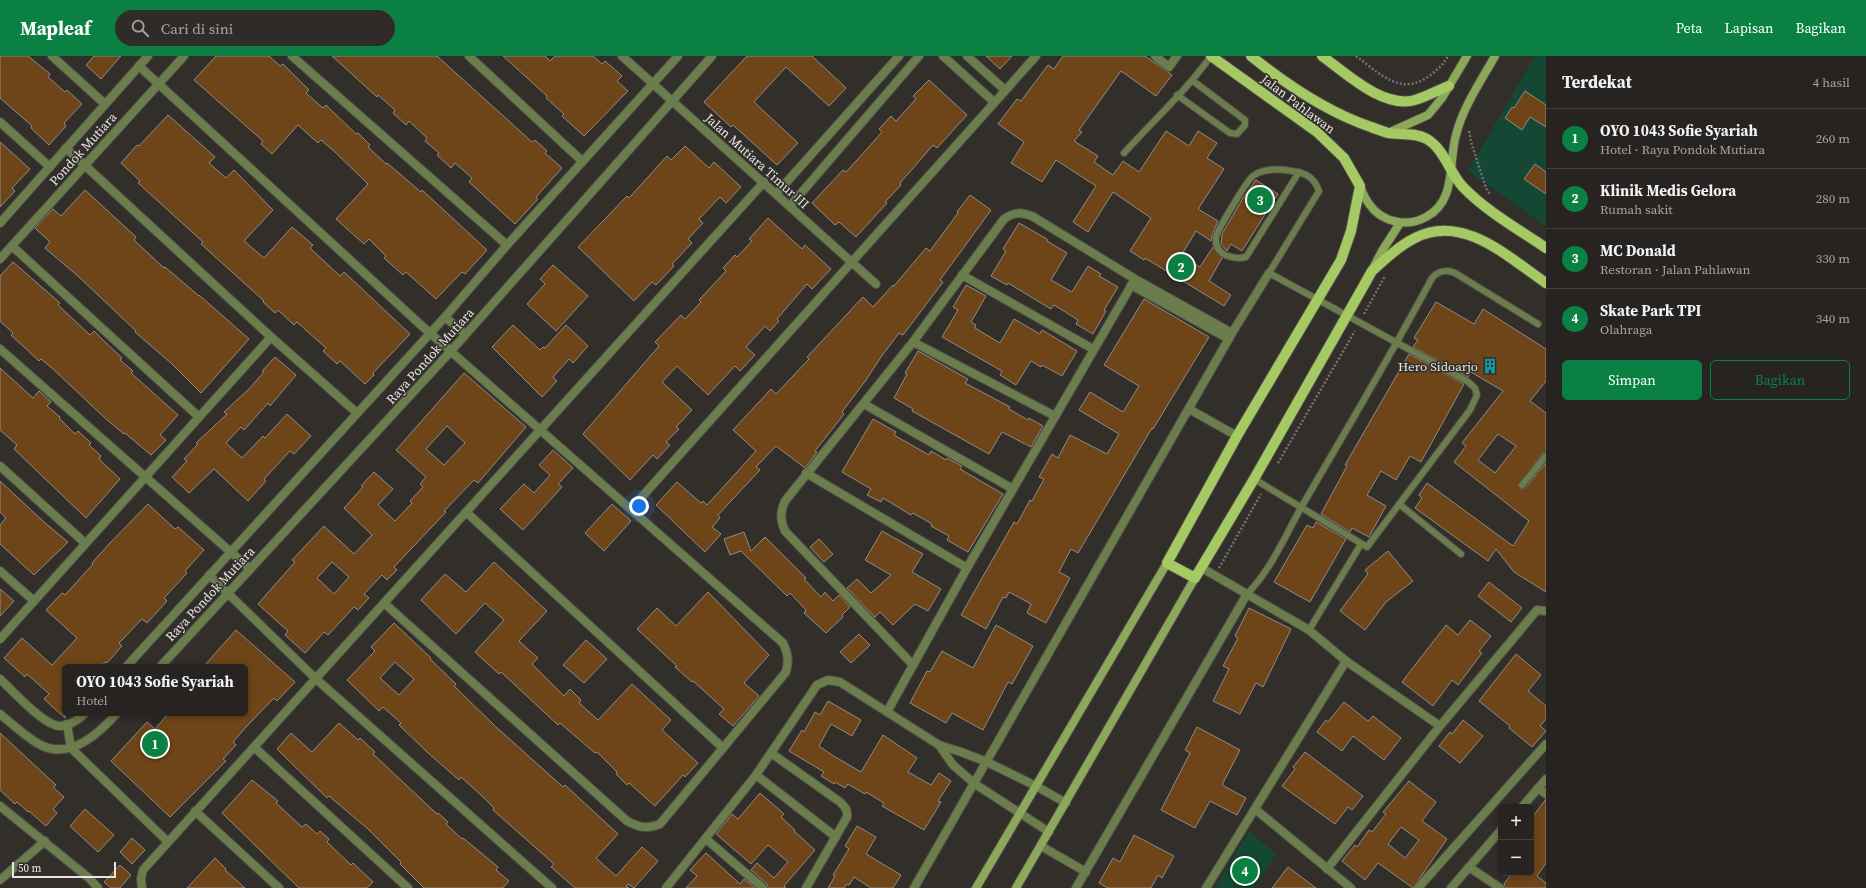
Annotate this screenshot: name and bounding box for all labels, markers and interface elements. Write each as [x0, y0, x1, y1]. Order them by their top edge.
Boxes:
search box [115, 10, 395, 46]
text: Mapleaf [20, 15, 91, 41]
icon: search [129, 17, 151, 39]
text: Cari di sini [161, 18, 233, 39]
text: Peta [1676, 18, 1702, 38]
text: Lapisan [1724, 18, 1774, 38]
text: Bagikan [1796, 18, 1846, 38]
street label: Jalan Pahlawan [1257, 70, 1339, 138]
text: Terdekat [1562, 70, 1632, 94]
text: 4 hasil [1813, 74, 1850, 91]
street label: Pondok Mutiara [46, 109, 121, 189]
street label: Jalan Mutiara Timur III [701, 109, 813, 213]
text: OYO 1043 Sofie Syariah [1600, 120, 1758, 141]
text: 1 [1571, 130, 1579, 147]
text: 260 m [1816, 130, 1850, 147]
text: Hotel · Raya Pondok Mutiara [1600, 141, 1765, 158]
text: Klinik Medis Gelora [1600, 180, 1736, 201]
pin: 3 [1247, 185, 1273, 215]
text: 2 [1571, 190, 1579, 207]
text: 280 m [1816, 190, 1850, 207]
text: Rumah sakit [1600, 201, 1673, 218]
text: MC Donald [1600, 240, 1676, 261]
text: 3 [1571, 250, 1579, 267]
text: 330 m [1816, 250, 1850, 267]
pin: 2 [1168, 252, 1194, 282]
text: Restoran · Jalan Pahlawan [1600, 261, 1750, 278]
text: Skate Park TPI [1600, 300, 1701, 321]
street label: Raya Pondok Mutiara [382, 304, 478, 408]
text: 4 [1571, 310, 1579, 327]
text: 340 m [1816, 310, 1850, 327]
text: Olahraga [1600, 321, 1652, 338]
building icon: Hero Sidoarjo [1481, 357, 1499, 375]
place label: Hero Sidoarjo [1398, 358, 1478, 375]
button: Simpan [1562, 360, 1702, 400]
button: Bagikan [1710, 360, 1850, 400]
your location [629, 496, 649, 516]
street label: Raya Pondok Mutiara [162, 543, 259, 645]
popup [62, 664, 248, 716]
text: OYO 1043 Sofie Syariah [76, 671, 234, 692]
text: Hotel [76, 692, 108, 709]
pin: 1 [142, 729, 168, 759]
map controls [1498, 804, 1534, 876]
button: + [1498, 804, 1534, 840]
button: − [1498, 840, 1534, 876]
pin: 4 [1232, 856, 1258, 886]
scale bar [12, 860, 116, 879]
text: 50 m [18, 861, 41, 876]

